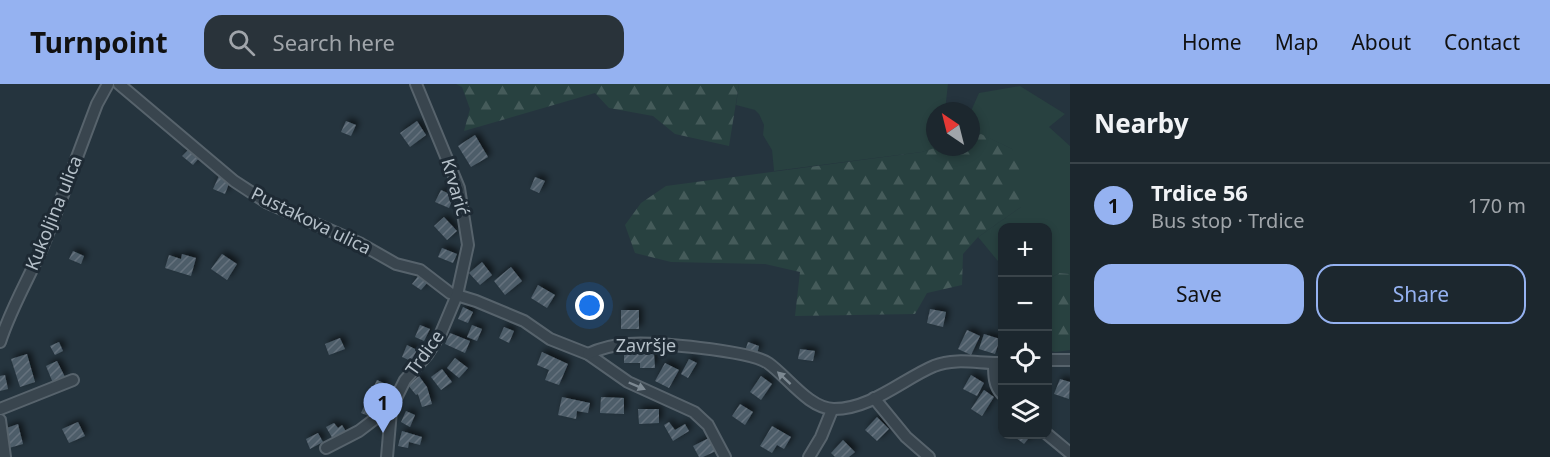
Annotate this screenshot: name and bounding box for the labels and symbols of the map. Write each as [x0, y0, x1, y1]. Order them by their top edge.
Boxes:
north arrow [926, 102, 980, 156]
street label: Kukoljina ulica [19, 152, 87, 274]
street label: Krvarić [436, 155, 476, 219]
street label: Pustakova ulica [248, 181, 375, 259]
your location [575, 291, 604, 320]
street label: Trdice [400, 325, 449, 380]
street label: Završje [616, 333, 676, 357]
one-way arrow [778, 371, 792, 385]
one-way arrow [628, 381, 646, 391]
pin: 1 [364, 384, 403, 433]

